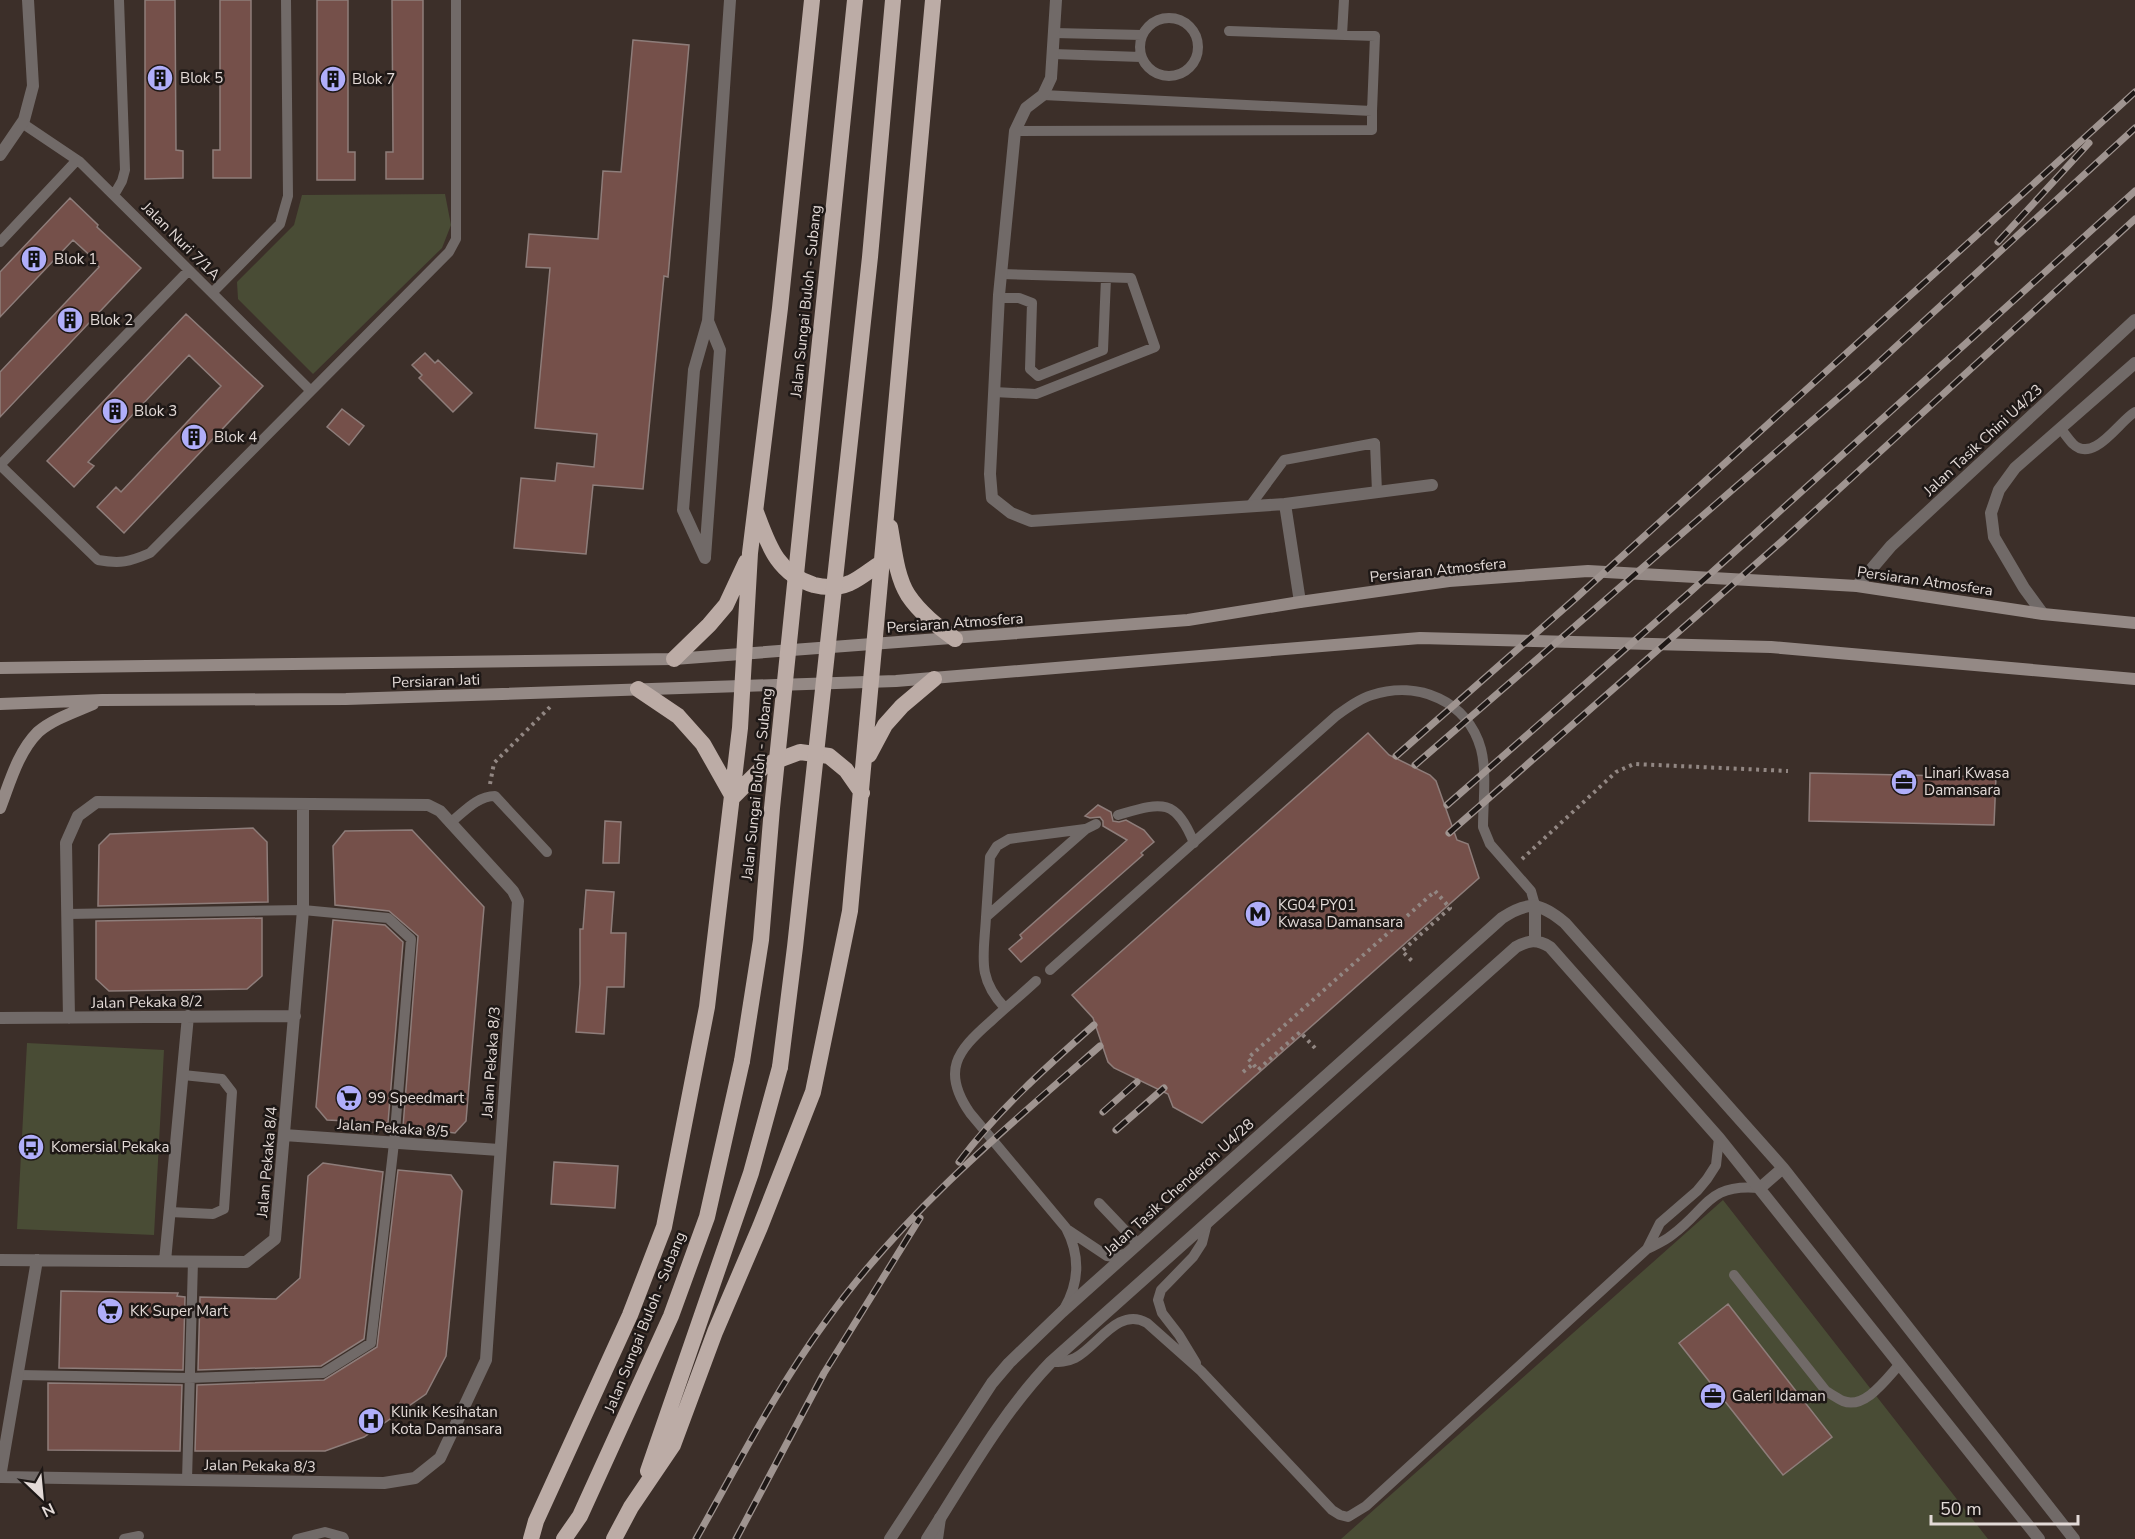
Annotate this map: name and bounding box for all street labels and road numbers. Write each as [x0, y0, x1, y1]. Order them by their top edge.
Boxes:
street label: Jalan Nuri 7/1A [137, 197, 225, 285]
street label: Jalan Sungai Buloh - Subang [786, 204, 826, 399]
street label: Jalan Tasik Chini U4/23 [1919, 380, 2047, 501]
street label: Persiaran Atmosfera [1369, 553, 1507, 587]
street label: Persiaran Atmosfera [1856, 562, 1994, 600]
street label: Persiaran Atmosfera [886, 608, 1024, 638]
street label: Persiaran Jati [392, 669, 480, 693]
street label: Jalan Sungai Buloh - Subang [737, 687, 777, 882]
street label: Jalan Pekaka 8/2 [90, 991, 203, 1013]
street label: Jalan Pekaka 8/3 [477, 1006, 505, 1119]
street label: Jalan Pekaka 8/4 [252, 1106, 282, 1219]
street label: Jalan Pekaka 8/5 [336, 1114, 449, 1142]
street label: Jalan Tasik Chenderoh U4/28 [1099, 1114, 1258, 1260]
street label: Jalan Sungai Buloh - Subang [599, 1229, 690, 1416]
street label: Jalan Pekaka 8/3 [203, 1455, 316, 1477]

